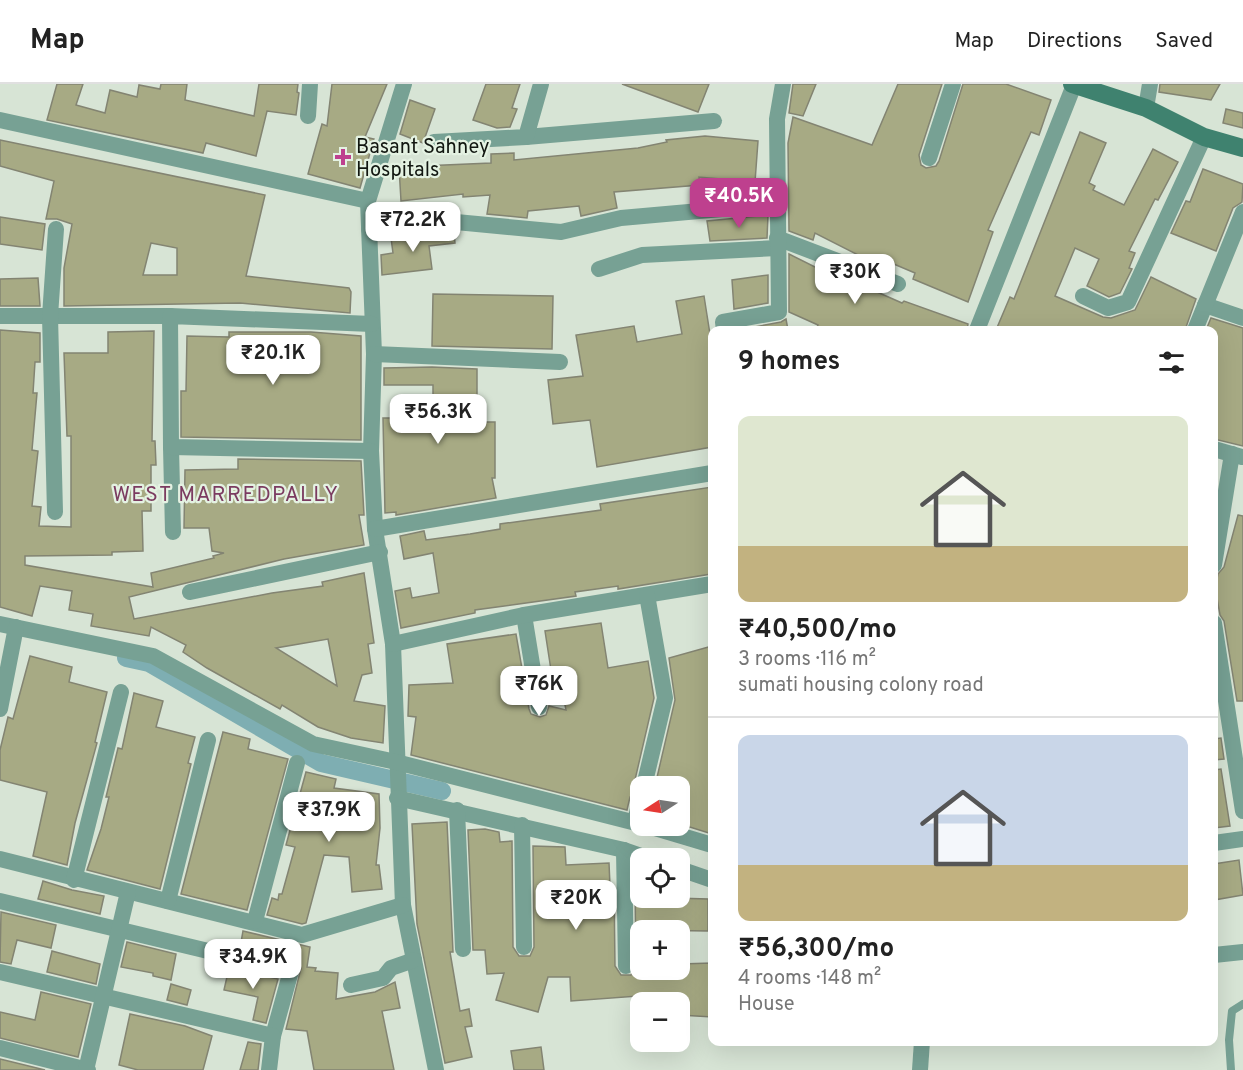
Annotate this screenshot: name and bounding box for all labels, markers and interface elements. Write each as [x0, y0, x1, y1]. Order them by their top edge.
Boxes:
text: Map [30, 23, 85, 59]
text: Map [954, 28, 994, 55]
text: Directions [1027, 28, 1122, 55]
text: Saved [1155, 28, 1213, 55]
place label: Basant Sahney Hospitals [356, 135, 490, 184]
marker: Basant Sahney Hospitals [334, 148, 352, 166]
pin: ₹40.5K [690, 178, 788, 229]
text: ₹40.5K [704, 184, 774, 210]
pin: ₹72.2K [364, 202, 462, 253]
text: ₹72.2K [379, 208, 447, 234]
pin: ₹30K [819, 254, 891, 305]
text: ₹30K [829, 260, 881, 286]
pin: ₹20.1K [224, 335, 322, 386]
text: ₹20.1K [240, 341, 306, 367]
text: 9 homes [738, 346, 840, 379]
icon: filters [1155, 346, 1188, 379]
pin: ₹56.3K [389, 394, 487, 445]
text: ₹56.3K [404, 400, 472, 426]
icon: home [909, 455, 1017, 563]
district label: WEST MARREDPALLY [112, 482, 340, 509]
text: ₹40,500/mo [738, 614, 897, 647]
text: 3 rooms · 116 m² [738, 647, 876, 673]
pin: ₹76K [503, 666, 575, 717]
text: ₹76K [514, 672, 564, 698]
text: sumati housing colony road [738, 673, 984, 699]
icon: home [909, 774, 1017, 882]
north arrow [630, 776, 690, 836]
map controls [630, 776, 690, 1052]
pin: ₹37.9K [280, 792, 378, 843]
text: ₹37.9K [297, 798, 361, 824]
button: locate [630, 848, 690, 908]
pin: ₹20K [540, 880, 612, 931]
text: ₹20K [550, 886, 602, 912]
button: + [630, 920, 690, 980]
text: ₹56,300/mo [738, 933, 894, 966]
pin: ₹34.9K [204, 939, 302, 990]
text: ₹34.9K [218, 945, 288, 971]
text: 4 rooms · 148 m² [738, 966, 881, 992]
button: − [630, 992, 690, 1052]
text: House [738, 992, 794, 1018]

